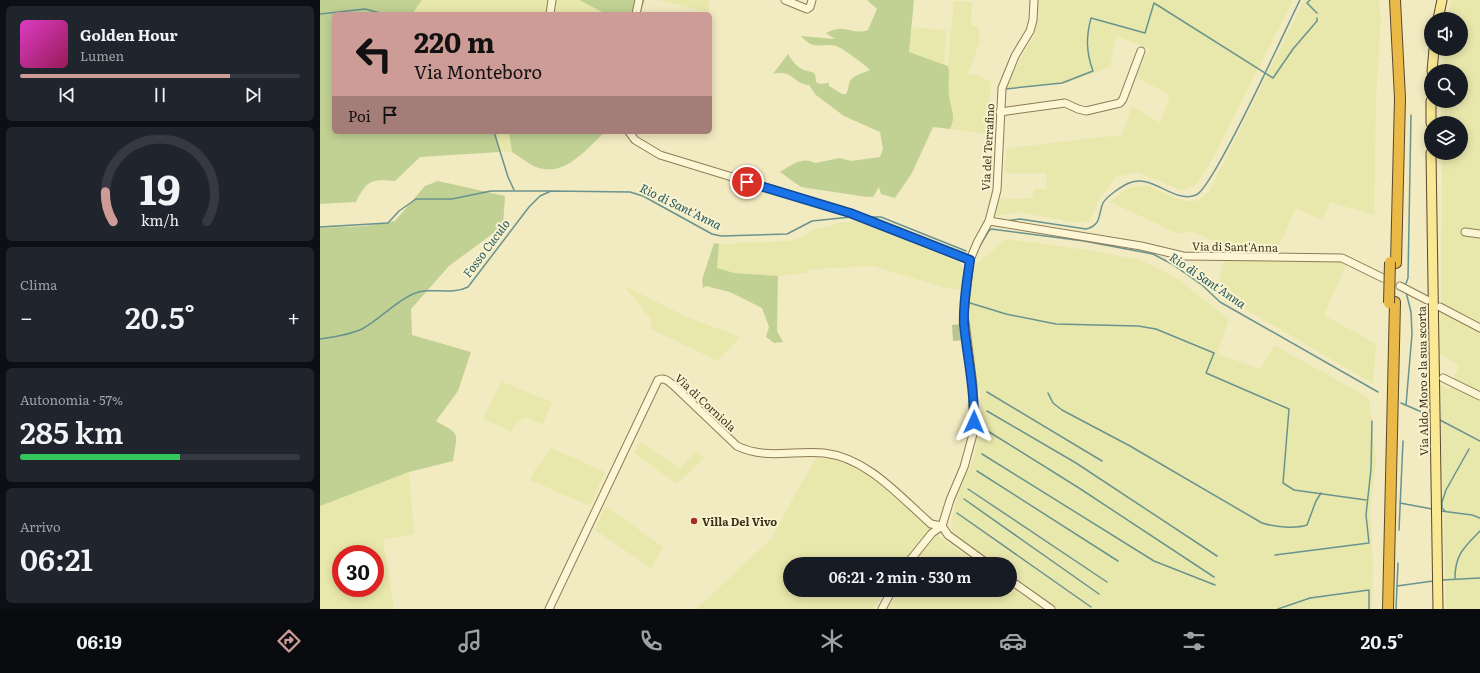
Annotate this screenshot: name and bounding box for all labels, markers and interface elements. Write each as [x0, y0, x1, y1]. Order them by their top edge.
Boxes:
map controls [1424, 12, 1468, 160]
button: sound [1424, 12, 1468, 56]
text: 220 m [414, 20, 495, 62]
text: Golden Hour [80, 23, 178, 46]
icon: left [348, 28, 400, 80]
text: Lumen [80, 46, 124, 65]
text: Via Monteboro [414, 58, 542, 85]
button: search [1424, 64, 1468, 108]
icon: previous [56, 84, 78, 106]
icon: pause [149, 84, 171, 106]
icon: next [242, 84, 264, 106]
street label: Via del Terrafino [977, 103, 997, 191]
text: Poi [348, 104, 371, 127]
icon: arrive [379, 104, 401, 126]
button: layers [1424, 116, 1468, 160]
text: 19 [139, 156, 181, 218]
pin [730, 165, 764, 199]
icon: arrive [736, 171, 758, 193]
water label: Rio di Sant'Anna [637, 178, 725, 234]
text: km/h [141, 208, 180, 229]
water label: Fosso Cuculo [458, 215, 514, 281]
street label: Via di Sant'Anna [1192, 237, 1278, 255]
water label: Rio di Sant'Anna [1166, 248, 1250, 312]
text: Clima [20, 275, 57, 294]
text: 20.5° [125, 294, 195, 338]
text: − [20, 300, 33, 333]
text: + [287, 300, 300, 333]
street label: Via Aldo Moro e la sua scorta [1413, 306, 1431, 456]
street label: Via di Corniola [672, 369, 740, 435]
text: Autonomia · 57% [20, 390, 123, 409]
position arrow [953, 401, 995, 443]
text: 285 km [20, 409, 124, 453]
place label: Villa Del Vivo [702, 513, 777, 529]
marker: Villa Del Vivo [689, 516, 699, 526]
text: Arrivo [20, 517, 61, 536]
text: 06:21 [20, 536, 93, 580]
speed limit sign: 30 [332, 545, 384, 597]
text: 06:21 · 2 min · 530 m [829, 565, 971, 588]
icon: directions [275, 627, 303, 655]
icon: music [456, 627, 484, 655]
icon: phone [637, 627, 665, 655]
icon: climate [818, 627, 846, 655]
icon: car [999, 627, 1027, 655]
icon: filters [1180, 627, 1208, 655]
text: 06:19 [76, 628, 122, 655]
text: 20.5° [1361, 628, 1403, 655]

